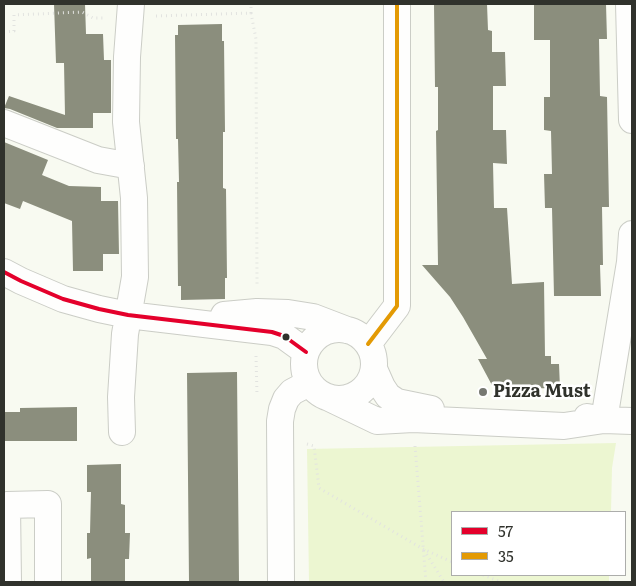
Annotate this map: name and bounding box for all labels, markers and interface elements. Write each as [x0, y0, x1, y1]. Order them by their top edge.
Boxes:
unlabelled marker [281, 332, 291, 342]
place label: Pizza Must [493, 381, 591, 403]
marker: Pizza Must [477, 386, 489, 398]
legend [451, 511, 626, 576]
text: 57 [498, 519, 513, 542]
text: 35 [498, 544, 514, 567]

